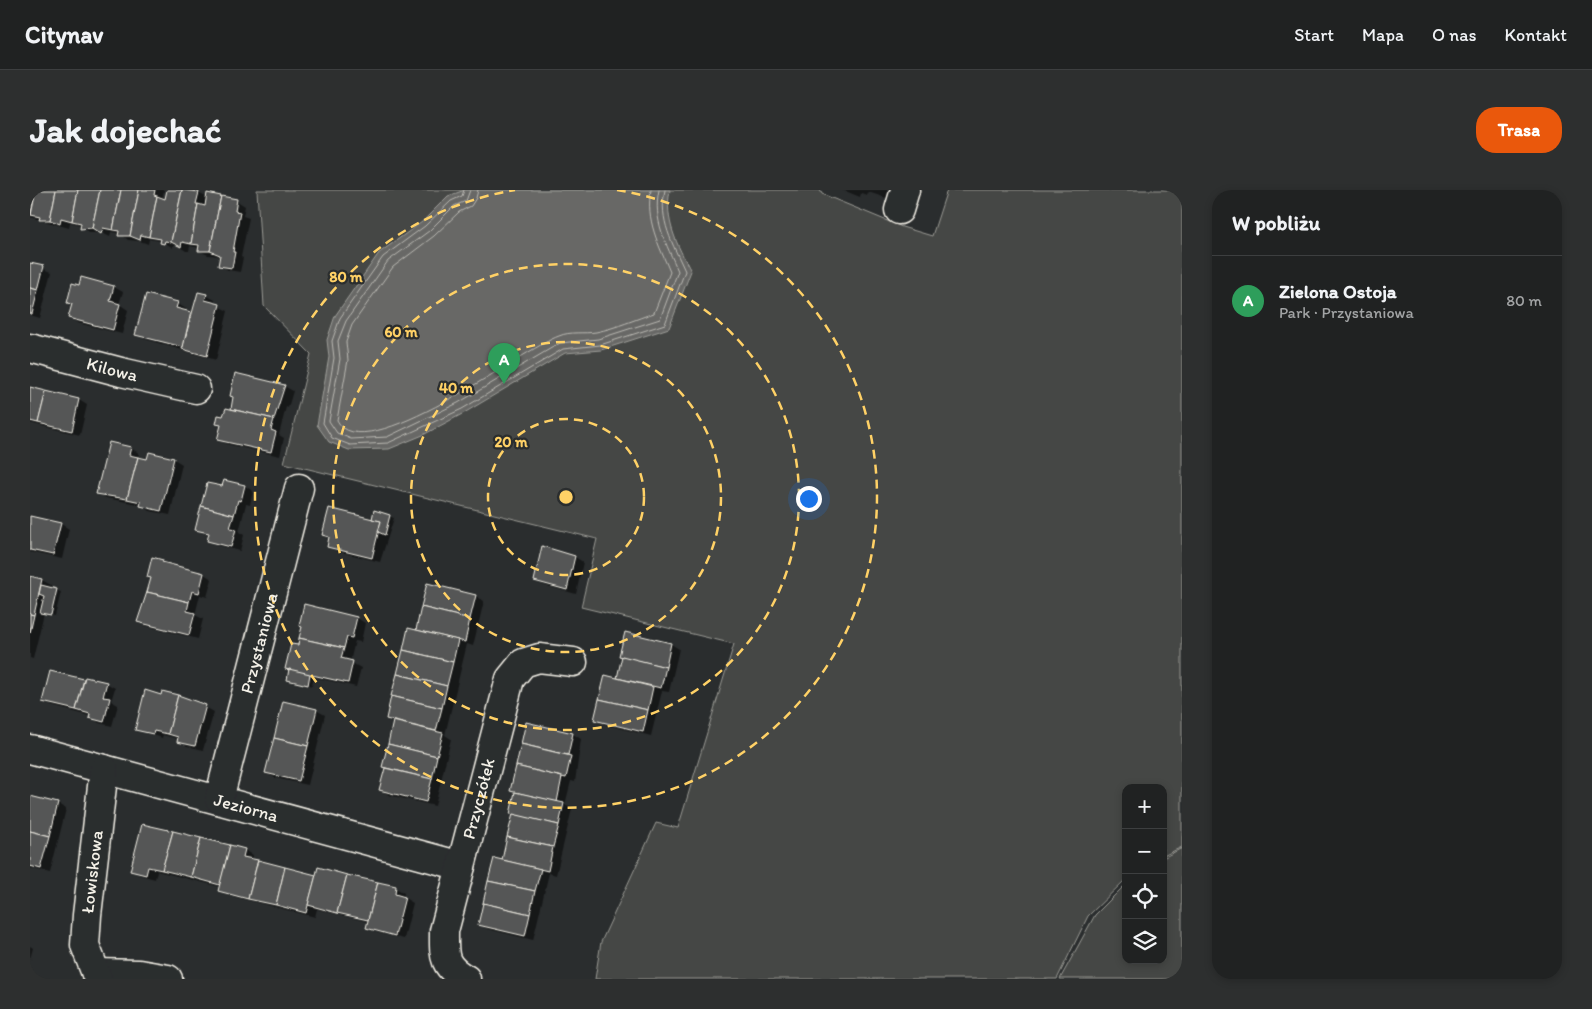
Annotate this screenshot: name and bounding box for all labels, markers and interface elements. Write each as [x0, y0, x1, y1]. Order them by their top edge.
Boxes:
text: Citynav [25, 20, 103, 49]
text: Start [1294, 24, 1334, 46]
text: Mapa [1362, 24, 1404, 46]
text: O nas [1432, 24, 1477, 46]
text: Kontakt [1505, 24, 1567, 46]
button: Trasa [1476, 107, 1562, 153]
text: Jak dojechać [30, 109, 222, 151]
text: W pobliżu [1232, 210, 1320, 235]
text: 80 m [329, 268, 363, 286]
text: Zielona Ostoja [1279, 280, 1397, 303]
text: A [1243, 291, 1253, 310]
text: 80 m [1506, 291, 1542, 310]
text: Park · Przystaniowa [1279, 303, 1414, 322]
text: 60 m [384, 323, 418, 341]
pin: A [488, 343, 520, 384]
street label: Kilowa [84, 352, 141, 387]
text: 40 m [439, 379, 474, 397]
text: 20 m [494, 433, 528, 451]
your location [796, 486, 822, 512]
centre of rings [557, 488, 575, 506]
street label: Przystaniowa [236, 589, 283, 696]
street label: Przyczółek [457, 755, 500, 842]
map controls [1122, 784, 1167, 964]
button: + [1122, 784, 1167, 829]
street label: Jeziorna [212, 788, 281, 827]
street label: Łowiskowa [76, 828, 108, 915]
button: − [1122, 829, 1167, 874]
button: locate [1122, 874, 1167, 919]
button: layers [1122, 919, 1167, 964]

